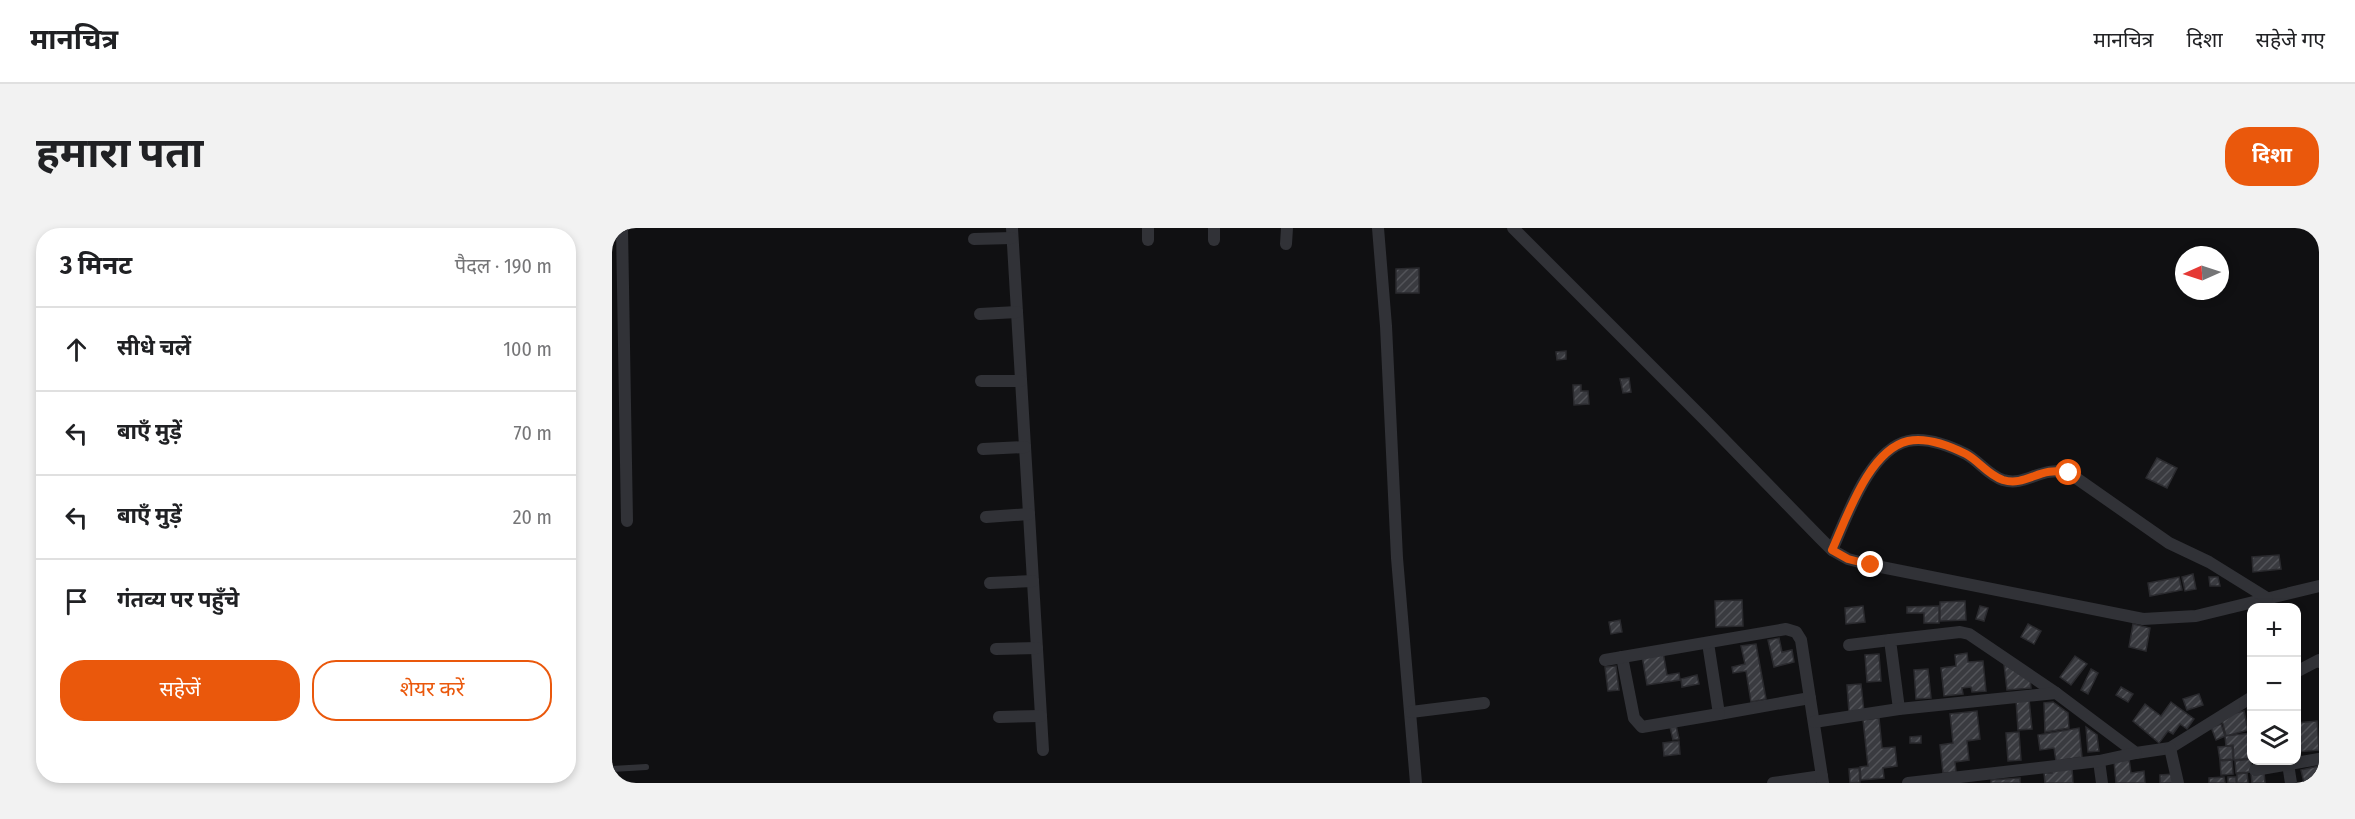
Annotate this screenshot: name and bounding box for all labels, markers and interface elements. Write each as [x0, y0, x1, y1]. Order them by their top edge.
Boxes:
text: मानचित्र [30, 23, 118, 56]
text: मानचित्र [2093, 27, 2153, 53]
text: दिशा [2186, 27, 2223, 53]
text: सहेजे गए [2256, 27, 2325, 53]
button: दिशा [2225, 127, 2319, 186]
text: हमारा पता [36, 128, 203, 178]
north arrow [2175, 246, 2229, 300]
text: 3 मिनट [60, 250, 132, 281]
text: पैदल · 190 m [455, 254, 552, 278]
icon: ahead [60, 333, 93, 366]
text: सीधे चलें [117, 334, 191, 361]
text: 100 m [503, 337, 552, 361]
icon: left [60, 417, 93, 450]
text: बाएँ मुड़ें [117, 418, 182, 445]
text: 70 m [514, 421, 552, 445]
route start [2055, 459, 2081, 485]
icon: left [60, 501, 93, 534]
text: बाएँ मुड़ें [117, 502, 182, 529]
text: 20 m [513, 505, 552, 529]
route end [1857, 551, 1883, 577]
icon: arrive [60, 585, 93, 618]
text: गंतव्य पर पहुँचे [117, 586, 239, 613]
map controls [2247, 603, 2301, 765]
button: + [2247, 603, 2301, 657]
button: − [2247, 657, 2301, 711]
button: सहेजें [60, 660, 300, 721]
button: शेयर करें [312, 660, 552, 721]
button: layers [2247, 711, 2301, 765]

